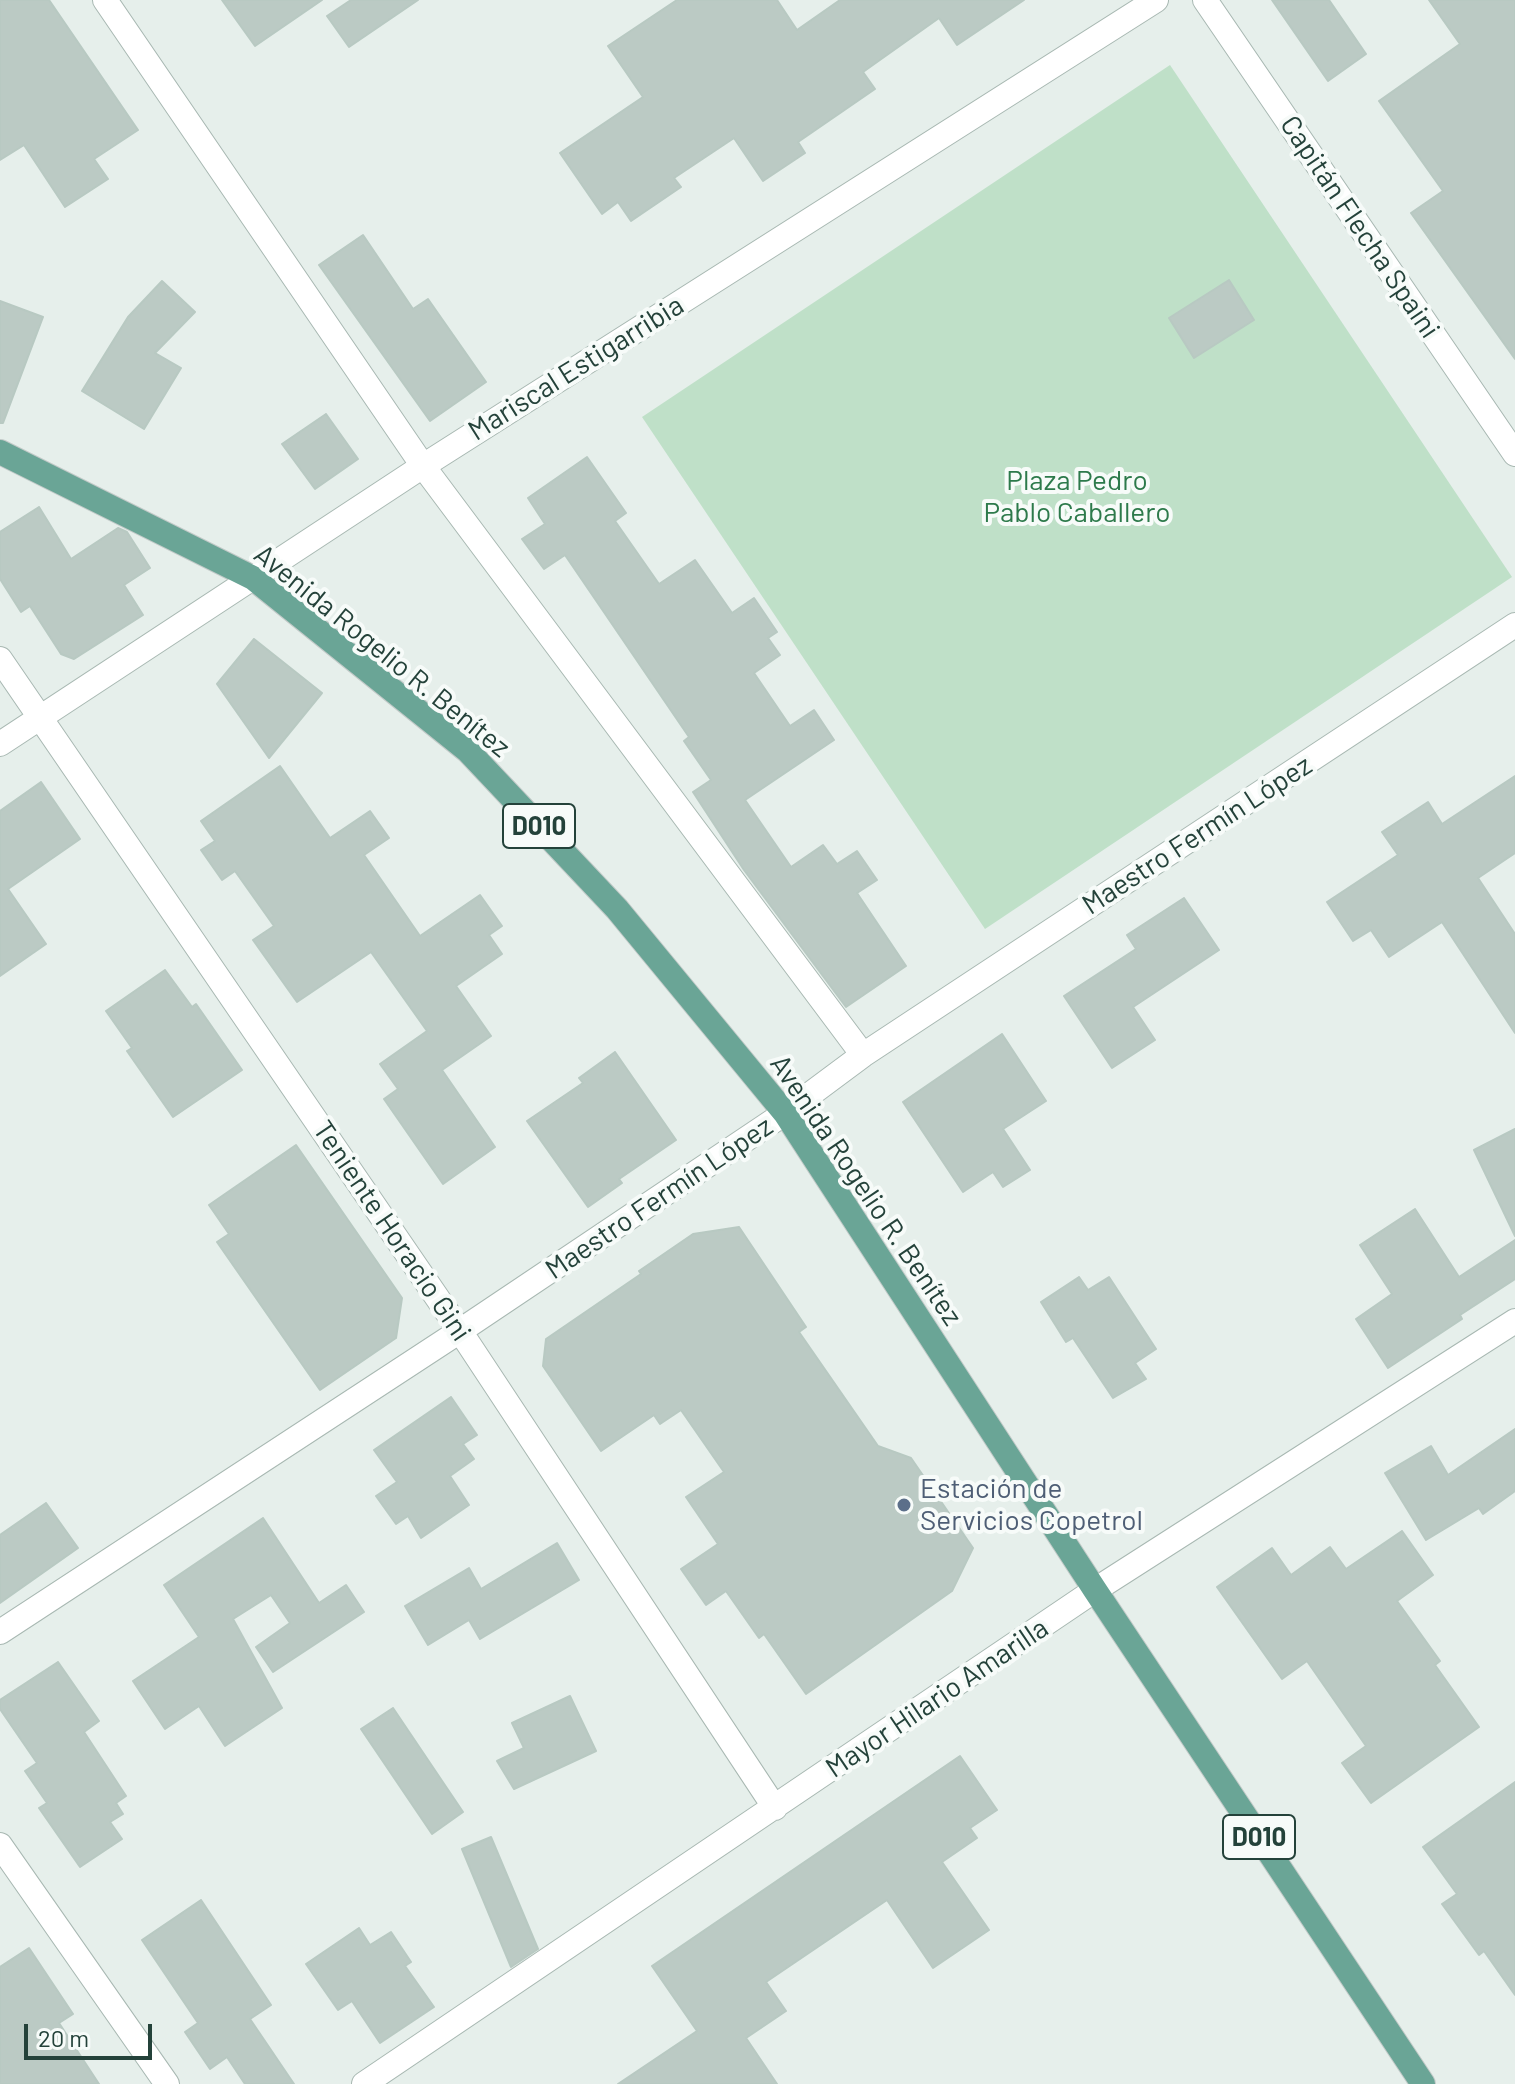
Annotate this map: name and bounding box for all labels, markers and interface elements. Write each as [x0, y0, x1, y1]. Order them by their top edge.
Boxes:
street label: Capitán Flecha Spaini [1273, 109, 1447, 345]
street label: Mariscal Estigarribia [462, 288, 690, 448]
park label: Plaza Pedro Pablo Caballero [983, 464, 1171, 530]
street label: Avenida Rogelio R. Benítez [247, 537, 517, 765]
street label: Maestro Fermín López [1076, 748, 1318, 922]
road number: D010 [503, 804, 575, 848]
street label: Avenida Rogelio R. Benítez [763, 1048, 969, 1332]
street label: Maestro Fermín López [539, 1109, 779, 1287]
street label: Teniente Horacio Gini [306, 1114, 478, 1348]
place label: Estación de Servicios Copetrol [920, 1472, 1143, 1538]
marker: Estación de Servicios Copetrol [895, 1496, 913, 1514]
street label: Mayor Hilario Amarilla [819, 1611, 1055, 1785]
road number: D010 [1223, 1815, 1295, 1859]
scale bar [28, 2008, 156, 2058]
text: 20 m [38, 2023, 89, 2052]

